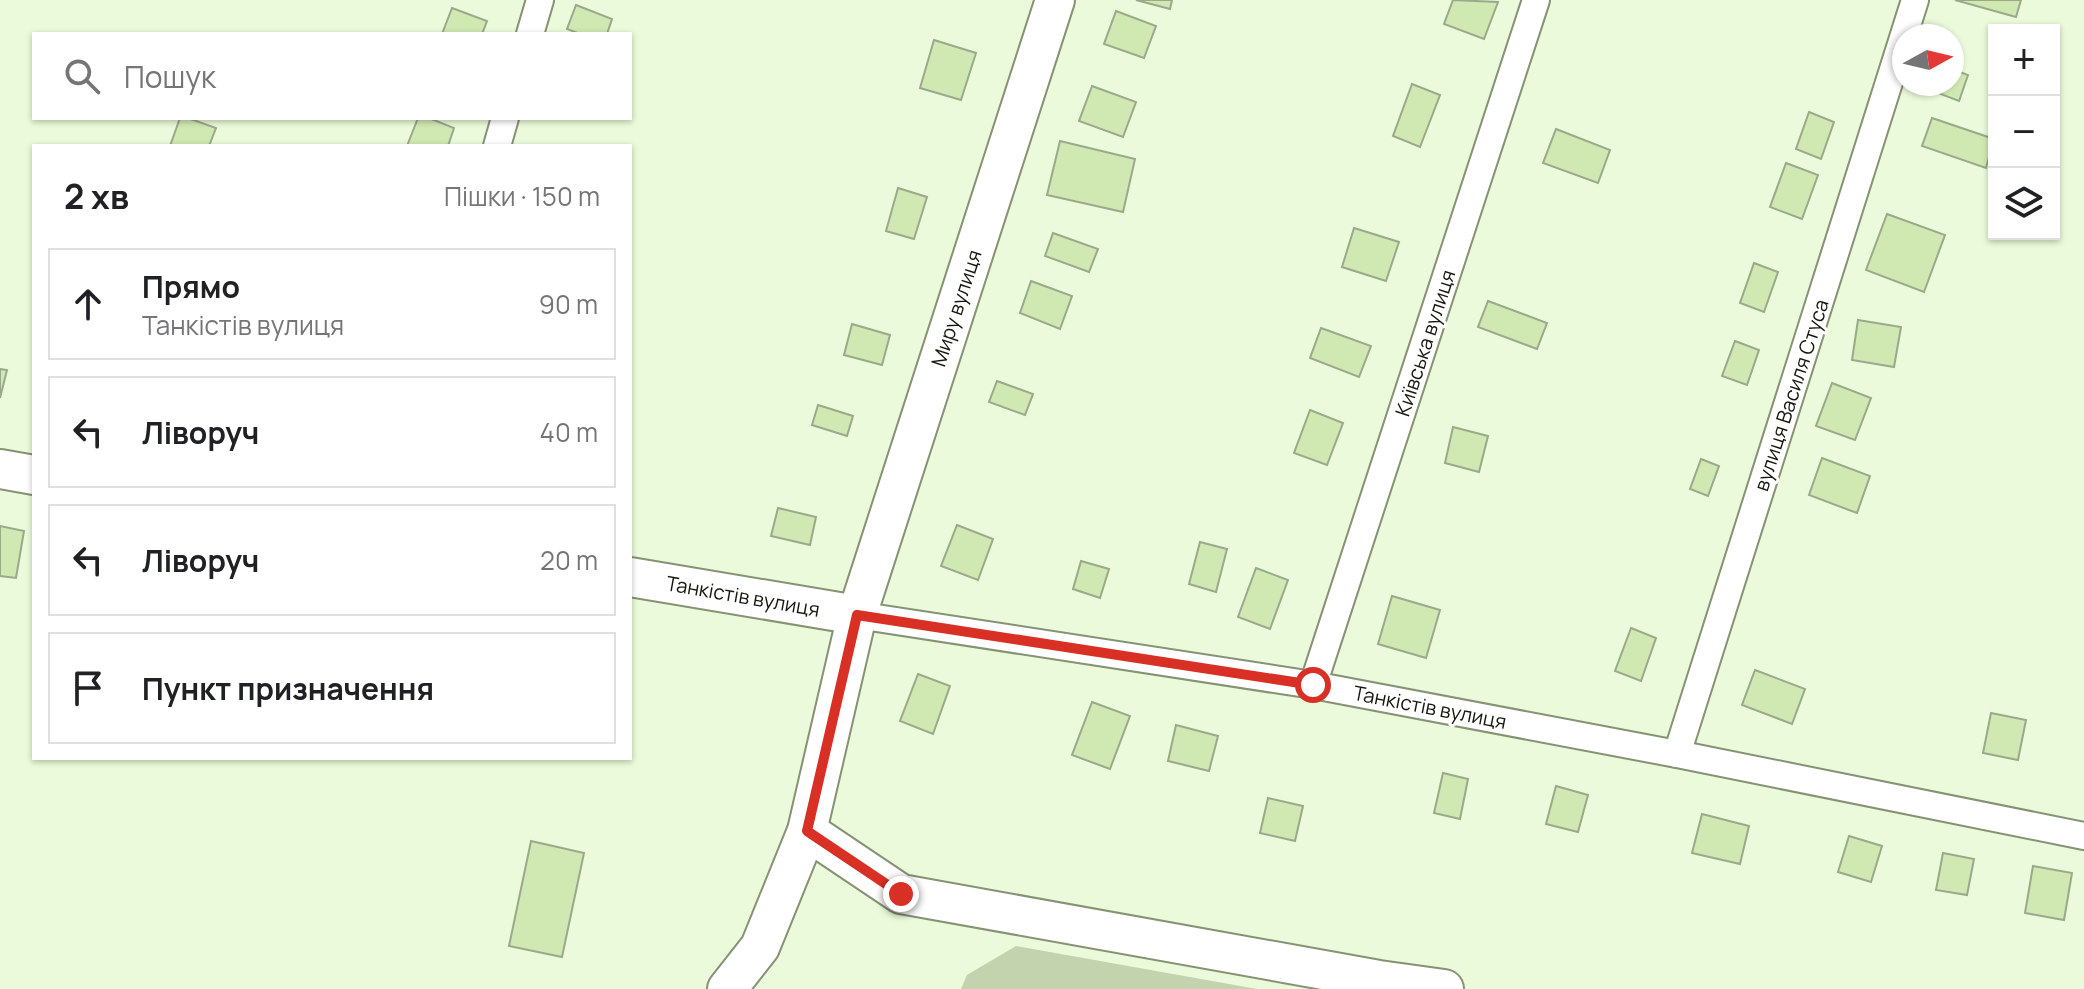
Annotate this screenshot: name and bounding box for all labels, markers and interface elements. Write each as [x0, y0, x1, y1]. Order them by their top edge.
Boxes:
north arrow [1892, 24, 1964, 96]
map controls [1988, 24, 2060, 240]
button: + [1988, 24, 2060, 96]
search box [32, 32, 632, 120]
icon: search [60, 54, 104, 98]
text: Пошук [124, 56, 216, 97]
button: − [1988, 96, 2060, 168]
button: layers [1988, 168, 2060, 240]
text: 2 хв [64, 173, 129, 219]
text: Пішки · 150 m [444, 178, 600, 214]
street label: Миру вулиця [924, 246, 988, 370]
text: Прямо [142, 266, 240, 307]
street label: Київська вулиця [1389, 266, 1461, 420]
icon: ahead [66, 282, 110, 326]
text: 90 m [539, 286, 598, 322]
street label: вулиця Василя Стуса [1747, 296, 1835, 494]
text: Танкістів вулиця [142, 307, 344, 343]
icon: left [66, 410, 110, 454]
text: Ліворуч [142, 412, 259, 453]
text: 40 m [540, 414, 598, 450]
icon: left [66, 538, 110, 582]
text: Ліворуч [142, 540, 259, 581]
text: 20 m [540, 542, 598, 578]
street label: Танкістів вулиця [664, 569, 822, 623]
icon: arrive [66, 666, 110, 710]
route start [1295, 667, 1331, 703]
text: Пункт призначення [142, 668, 434, 709]
street label: Танкістів вулиця [1351, 679, 1509, 735]
route end [883, 876, 919, 912]

